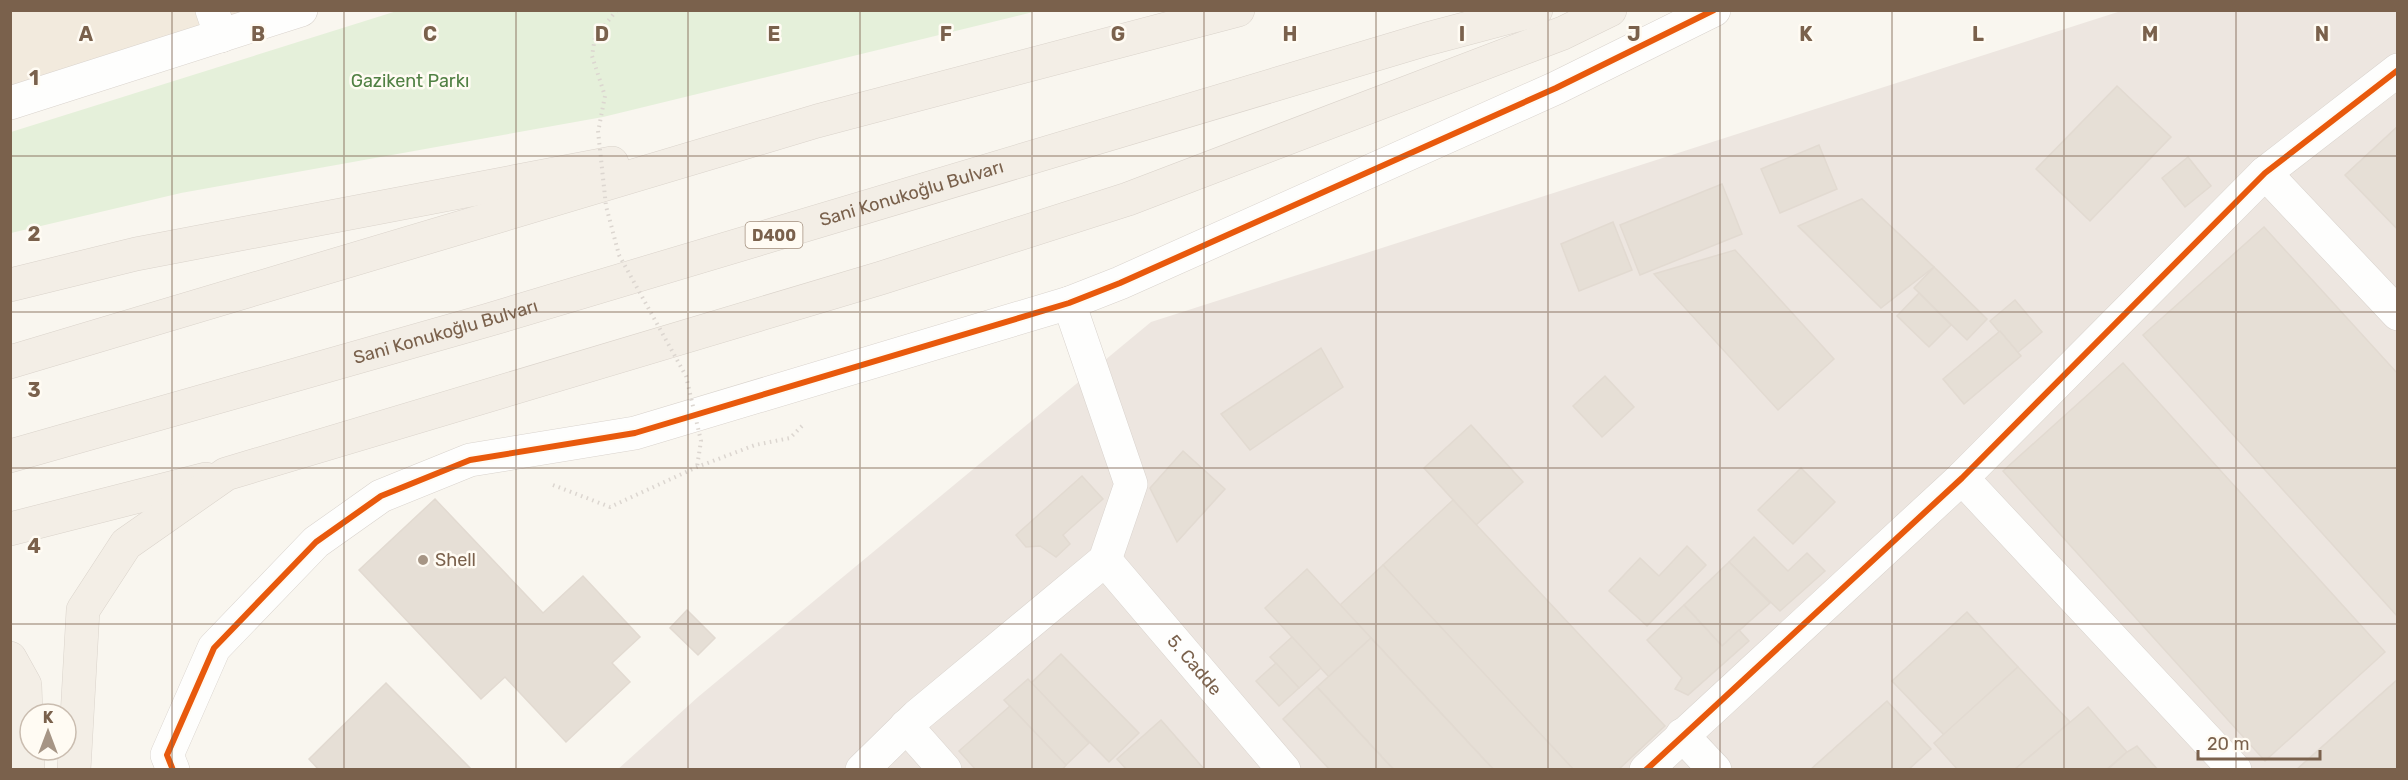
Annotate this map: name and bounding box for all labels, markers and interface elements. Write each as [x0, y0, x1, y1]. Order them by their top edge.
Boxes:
text: A [79, 22, 94, 46]
text: B [251, 22, 265, 46]
text: C [423, 22, 437, 46]
text: D [595, 22, 609, 46]
text: E [768, 22, 780, 46]
text: F [940, 22, 952, 46]
text: G [1111, 22, 1125, 46]
text: H [1283, 22, 1297, 46]
text: I [1459, 22, 1465, 46]
text: J [1627, 22, 1641, 46]
text: K [1799, 22, 1813, 46]
text: L [1972, 22, 1984, 46]
text: M [2142, 22, 2158, 46]
text: N [2315, 22, 2329, 46]
text: 1 [29, 66, 39, 90]
park label: Gazikent Parkı [351, 70, 469, 92]
street label: Sani Konukoğlu Bulvarı [817, 155, 1006, 231]
text: 2 [28, 222, 41, 246]
road number: D400 [746, 222, 802, 248]
street label: Sani Konukoğlu Bulvarı [351, 295, 540, 369]
text: 3 [27, 378, 41, 402]
text: 4 [27, 534, 41, 558]
place label: Shell [435, 549, 476, 571]
marker: Shell [416, 553, 430, 567]
street label: 5. Cadde [1162, 630, 1227, 700]
north arrow [18, 702, 78, 762]
text: K [43, 708, 54, 727]
scale bar [2198, 723, 2320, 761]
text: 20 m [2207, 733, 2249, 755]

